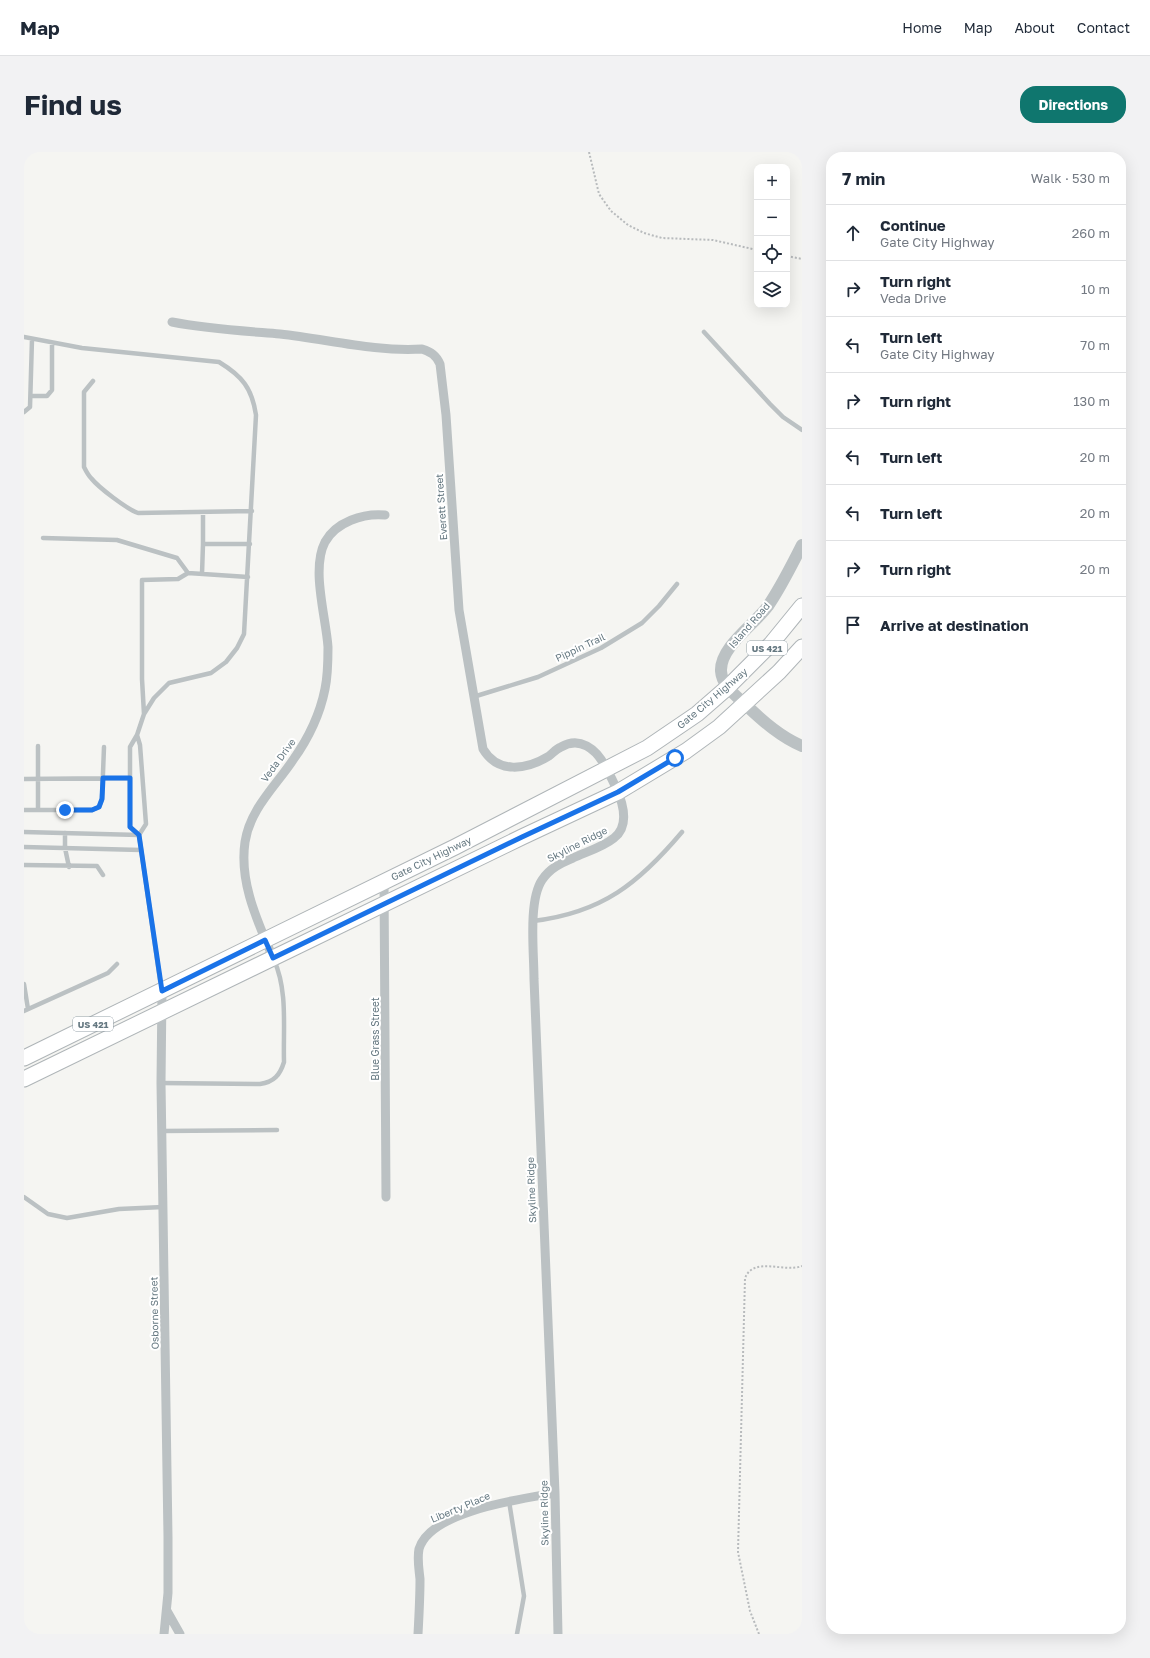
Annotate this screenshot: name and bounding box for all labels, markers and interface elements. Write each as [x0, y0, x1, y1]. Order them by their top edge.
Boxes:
text: Map [20, 16, 60, 39]
text: Home [902, 19, 942, 36]
text: Map [964, 19, 992, 36]
text: About [1014, 19, 1055, 36]
text: Contact [1077, 19, 1130, 36]
button: Directions [1020, 86, 1126, 123]
text: Find us [24, 88, 122, 121]
map controls [754, 164, 790, 308]
button: + [754, 164, 790, 200]
text: 7 min [842, 168, 885, 189]
text: Walk · 530 m [1031, 170, 1110, 186]
button: − [754, 200, 790, 236]
text: Continue [880, 216, 946, 234]
icon: ahead [842, 222, 864, 244]
text: 260 m [1072, 225, 1110, 241]
text: Gate City Highway [880, 234, 995, 250]
button: locate [754, 236, 790, 272]
button: layers [754, 272, 790, 308]
text: Turn right [880, 272, 951, 290]
icon: right [842, 278, 864, 300]
text: 10 m [1081, 281, 1110, 297]
text: Veda Drive [880, 290, 946, 306]
text: Turn left [880, 328, 942, 346]
icon: left [842, 334, 864, 356]
text: 70 m [1080, 337, 1110, 353]
text: Gate City Highway [880, 346, 995, 362]
icon: right [842, 390, 864, 412]
text: Turn right [880, 392, 951, 410]
text: 130 m [1073, 393, 1110, 409]
icon: left [842, 446, 864, 468]
text: Turn left [880, 448, 942, 466]
text: 20 m [1080, 449, 1110, 465]
street label: Everett Street [433, 473, 449, 541]
icon: left [842, 502, 864, 524]
text: Turn left [880, 504, 942, 522]
text: 20 m [1080, 505, 1110, 521]
icon: right [842, 558, 864, 580]
text: Turn right [880, 560, 951, 578]
text: 20 m [1080, 561, 1110, 577]
street label: Island Road [726, 600, 772, 650]
icon: arrive [842, 614, 864, 636]
text: Arrive at destination [880, 616, 1029, 634]
street label: Pippin Trail [553, 630, 607, 664]
road number: US 421 [747, 641, 787, 655]
street label: Gate City Highway [674, 665, 750, 731]
street label: Veda Drive [258, 736, 298, 784]
route start [666, 749, 684, 767]
route end [56, 801, 74, 819]
street label: Skyline Ridge [545, 824, 609, 864]
street label: Gate City Highway [389, 833, 474, 883]
street label: Blue Grass Street [369, 997, 381, 1081]
road number: US 421 [73, 1017, 113, 1031]
street label: Skyline Ridge [524, 1157, 538, 1223]
street label: Osborne Street [147, 1276, 161, 1350]
street label: Skyline Ridge [537, 1480, 551, 1546]
street label: Liberty Place [428, 1489, 492, 1525]

